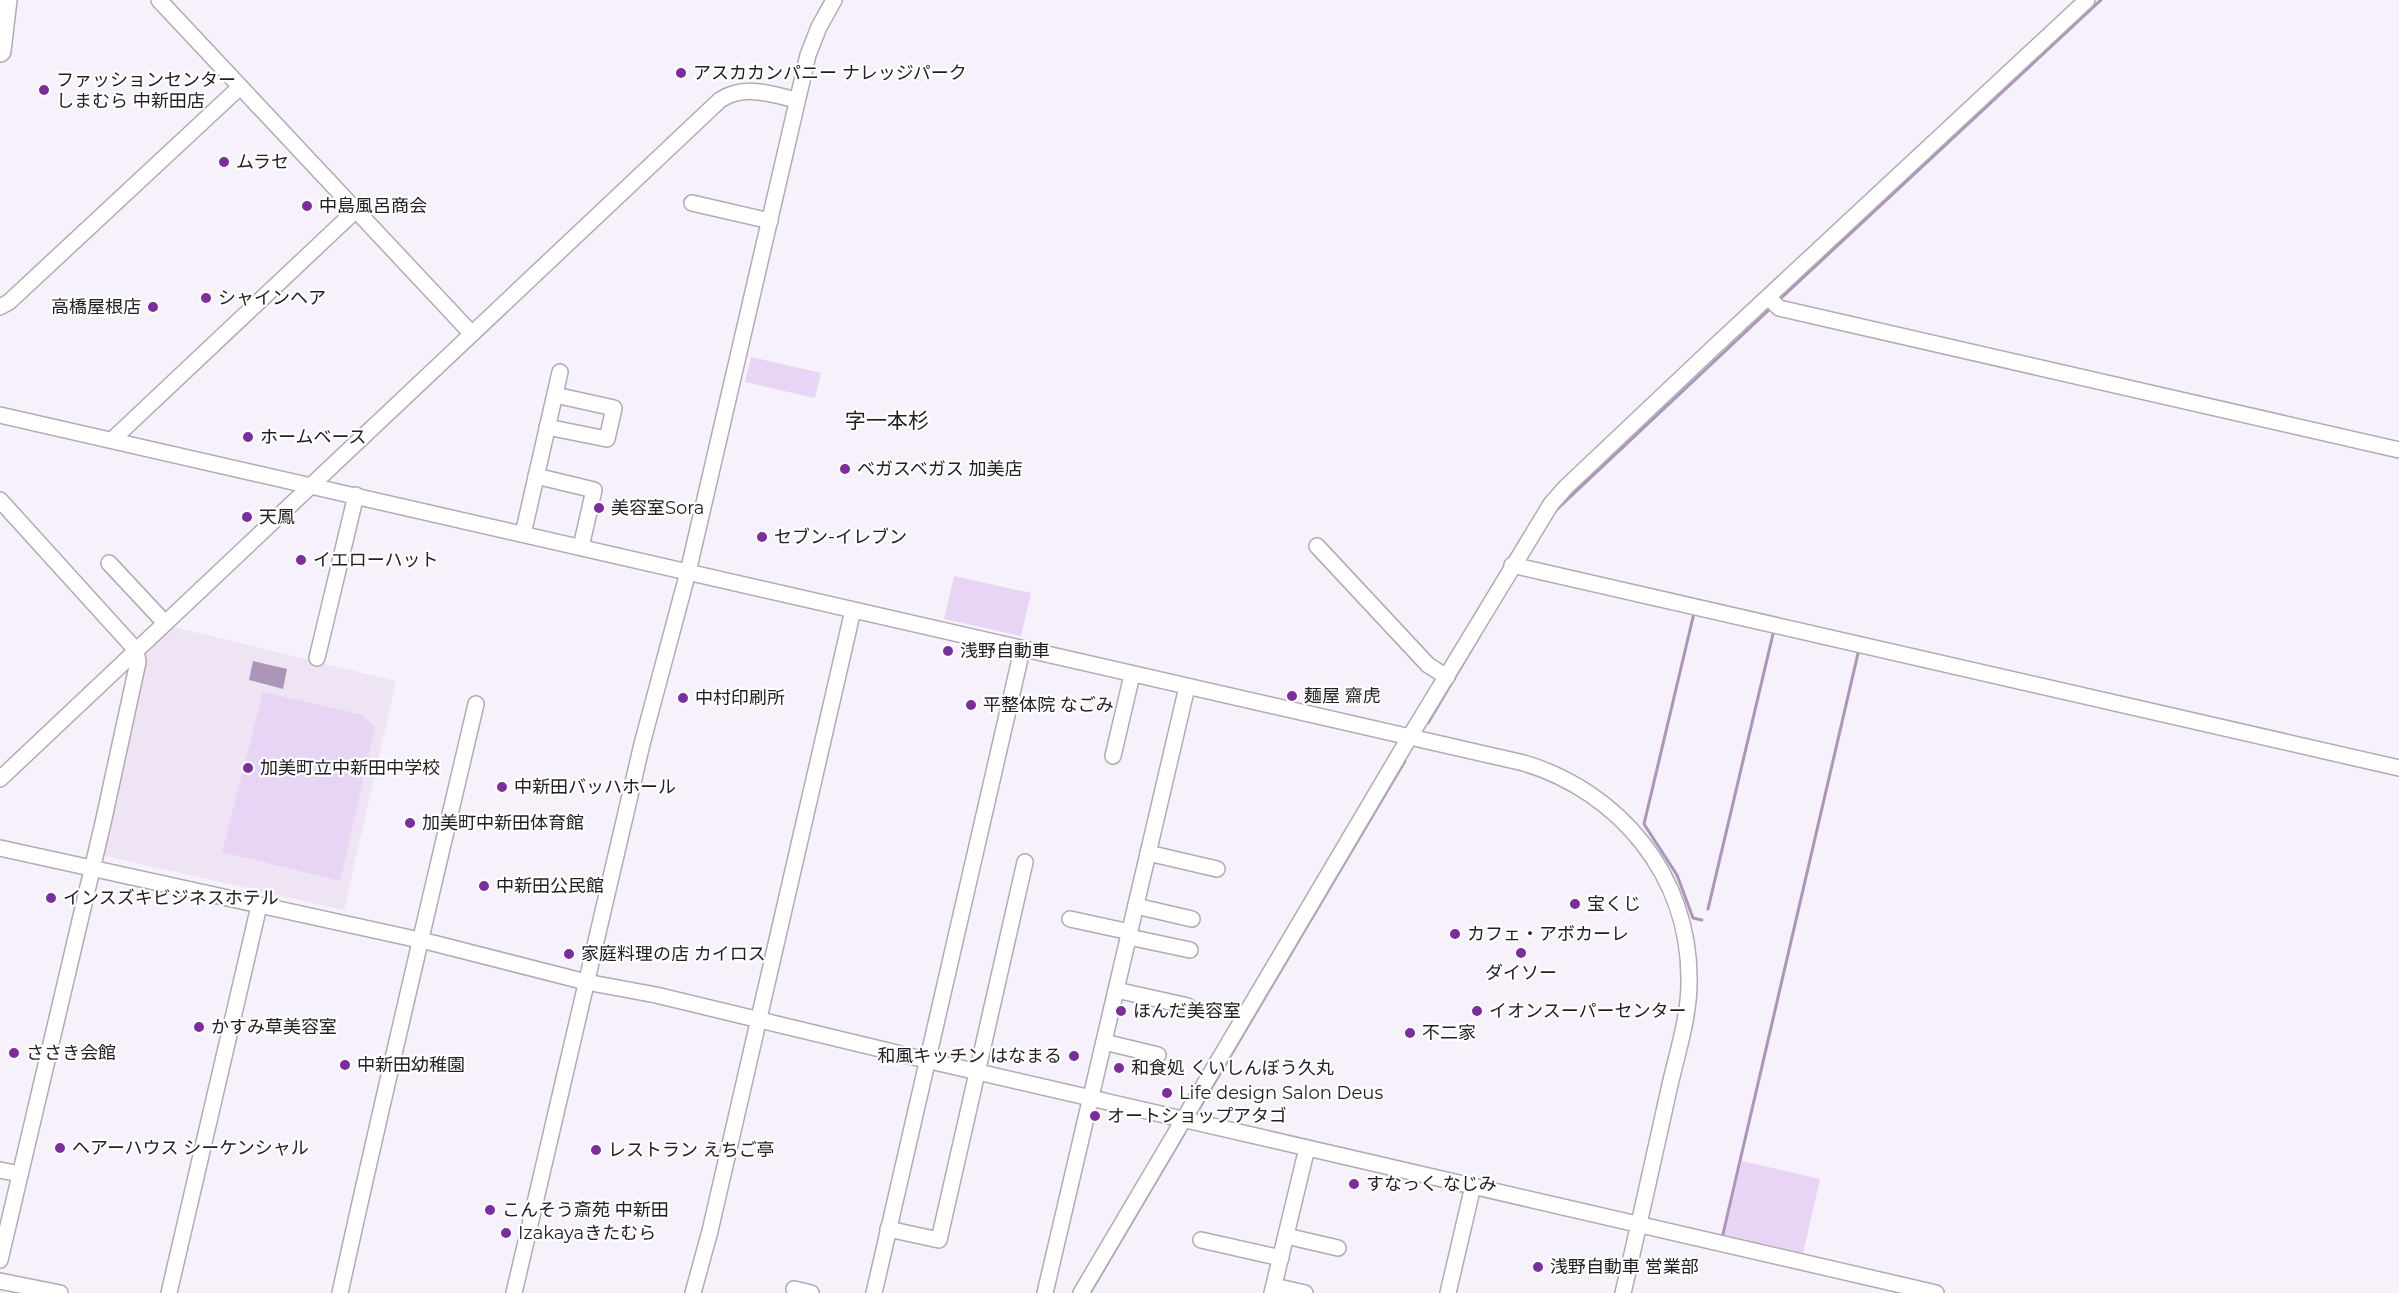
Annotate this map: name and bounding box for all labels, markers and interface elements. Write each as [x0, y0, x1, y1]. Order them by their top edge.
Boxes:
place label: アスカカンパニー ナレッジパーク [693, 62, 967, 84]
marker: アスカカンパニー ナレッジパーク [674, 66, 688, 80]
place label: ファッションセンター しまむら 中新田店 [56, 69, 236, 112]
marker: ファッションセンター しまむら 中新田店 [37, 83, 51, 97]
place label: ムラセ [236, 151, 289, 173]
marker: ムラセ [217, 155, 231, 169]
place label: 中島風呂商会 [319, 195, 427, 217]
marker: 中島風呂商会 [300, 199, 314, 213]
place label: シャインヘア [218, 287, 326, 309]
marker: シャインヘア [199, 291, 213, 305]
place label: 高橋屋根店 [51, 296, 141, 318]
marker: 高橋屋根店 [146, 300, 160, 314]
district label: 字一本杉 [845, 408, 929, 433]
place label: ホームベース [260, 426, 367, 448]
marker: ホームベース [241, 430, 255, 444]
place label: ベガスベガス 加美店 [857, 458, 1022, 480]
marker: ベガスベガス 加美店 [838, 462, 852, 476]
place label: 美容室Sora [611, 497, 704, 519]
marker: 美容室Sora [592, 501, 606, 515]
place label: 天鳳 [259, 506, 295, 528]
marker: 天鳳 [240, 510, 254, 524]
place label: セブン-イレブン [774, 526, 907, 548]
marker: セブン-イレブン [755, 530, 769, 544]
place label: イエローハット [313, 549, 438, 571]
marker: イエローハット [294, 553, 308, 567]
place label: 浅野自動車 [960, 640, 1050, 662]
marker: 浅野自動車 [941, 644, 955, 658]
place label: 麺屋 齋虎 [1304, 685, 1381, 707]
place label: 中村印刷所 [695, 687, 785, 709]
marker: 麺屋 齋虎 [1285, 689, 1299, 703]
marker: 中村印刷所 [676, 691, 690, 705]
place label: 平整体院 なごみ [983, 694, 1114, 716]
marker: 平整体院 なごみ [964, 698, 978, 712]
place label: 加美町立中新田中学校 [260, 757, 440, 779]
marker: 加美町立中新田中学校 [241, 761, 255, 775]
place label: 中新田バッハホール [514, 776, 676, 798]
marker: 中新田バッハホール [495, 780, 509, 794]
place label: 加美町中新田体育館 [422, 812, 584, 834]
marker: 加美町中新田体育館 [403, 816, 417, 830]
place label: 中新田公民館 [496, 875, 604, 897]
marker: 中新田公民館 [477, 879, 491, 893]
place label: インスズキビジネスホテル [63, 887, 279, 909]
marker: インスズキビジネスホテル [44, 891, 58, 905]
place label: 宝くじ [1587, 893, 1641, 915]
marker: 宝くじ [1568, 897, 1582, 911]
place label: カフェ・アボカーレ [1467, 923, 1629, 945]
marker: カフェ・アボカーレ [1448, 927, 1462, 941]
place label: 家庭料理の店 カイロス [581, 943, 766, 965]
marker: ダイソー [1514, 946, 1528, 960]
marker: 家庭料理の店 カイロス [562, 947, 576, 961]
place label: ダイソー [1485, 962, 1557, 984]
place label: ほんだ美容室 [1133, 1000, 1241, 1022]
place label: イオンスーパーセンター [1489, 1000, 1686, 1022]
marker: ほんだ美容室 [1114, 1004, 1128, 1018]
marker: イオンスーパーセンター [1470, 1004, 1484, 1018]
place label: かすみ草美容室 [211, 1016, 337, 1038]
marker: かすみ草美容室 [192, 1020, 206, 1034]
place label: 不二家 [1422, 1022, 1476, 1044]
marker: 不二家 [1403, 1026, 1417, 1040]
place label: ささき会館 [26, 1042, 116, 1064]
place label: 和風キッチン はなまる [877, 1045, 1062, 1067]
marker: ささき会館 [7, 1046, 21, 1060]
marker: 和風キッチン はなまる [1067, 1049, 1081, 1063]
place label: 中新田幼稚園 [357, 1054, 465, 1076]
place label: 和食処 くいしんぼう久丸 [1131, 1057, 1334, 1079]
marker: 中新田幼稚園 [338, 1058, 352, 1072]
marker: 和食処 くいしんぼう久丸 [1112, 1061, 1126, 1075]
place label: Life design Salon Deus [1179, 1082, 1383, 1104]
marker: Life design Salon Deus [1160, 1086, 1174, 1100]
place label: オートショップアタゴ [1107, 1105, 1287, 1127]
marker: オートショップアタゴ [1088, 1109, 1102, 1123]
place label: ヘアーハウス シーケンシャル [72, 1137, 309, 1159]
place label: レストラン えちご亭 [608, 1139, 775, 1161]
marker: ヘアーハウス シーケンシャル [53, 1141, 67, 1155]
marker: レストラン えちご亭 [589, 1143, 603, 1157]
place label: すなっく なじみ [1366, 1173, 1497, 1195]
marker: すなっく なじみ [1347, 1177, 1361, 1191]
place label: こんそう斎苑 中新田 [502, 1199, 669, 1221]
marker: こんそう斎苑 中新田 [483, 1203, 497, 1217]
place label: Izakayaきたむら [518, 1222, 656, 1244]
marker: Izakayaきたむら [499, 1226, 513, 1240]
place label: 浅野自動車 営業部 [1550, 1256, 1699, 1278]
marker: 浅野自動車 営業部 [1531, 1260, 1545, 1274]

